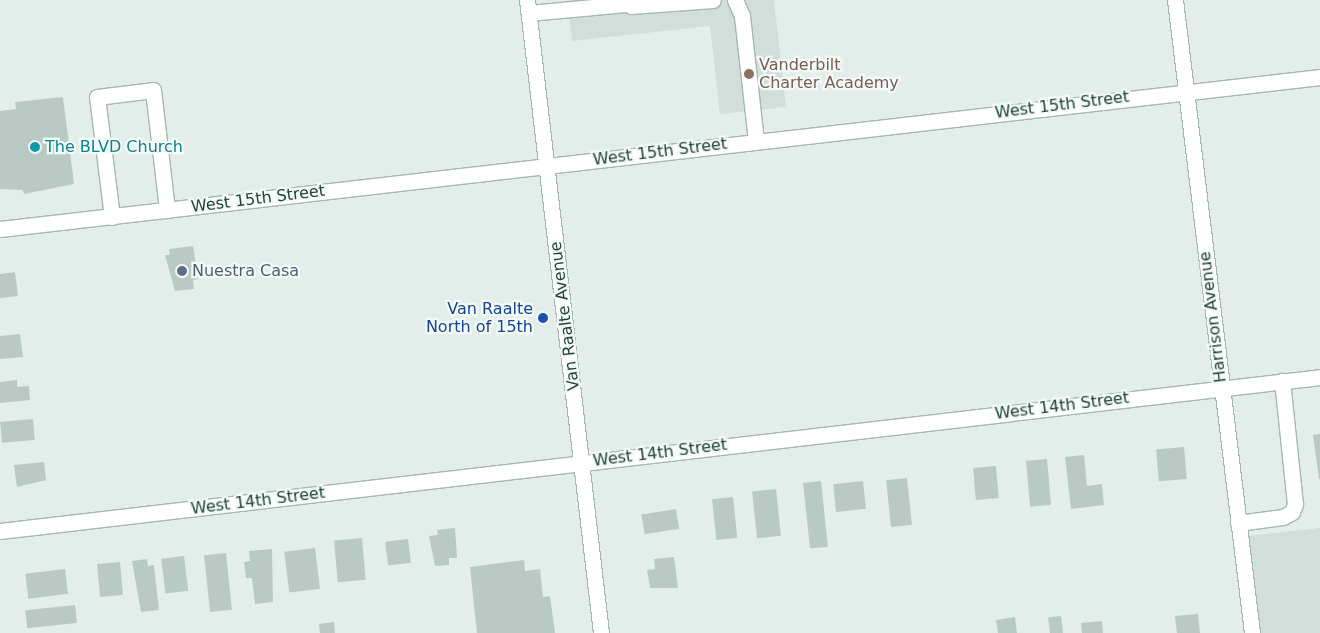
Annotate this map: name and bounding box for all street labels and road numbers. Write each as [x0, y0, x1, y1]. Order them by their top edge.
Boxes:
street label: West 15th Street [994, 87, 1130, 123]
street label: West 15th Street [592, 134, 728, 170]
street label: West 15th Street [190, 181, 326, 217]
street label: Van Raalte Avenue [546, 240, 584, 392]
street label: Harrison Avenue [1195, 250, 1231, 384]
street label: West 14th Street [994, 388, 1130, 424]
street label: West 14th Street [592, 435, 728, 471]
street label: West 14th Street [190, 483, 326, 519]

